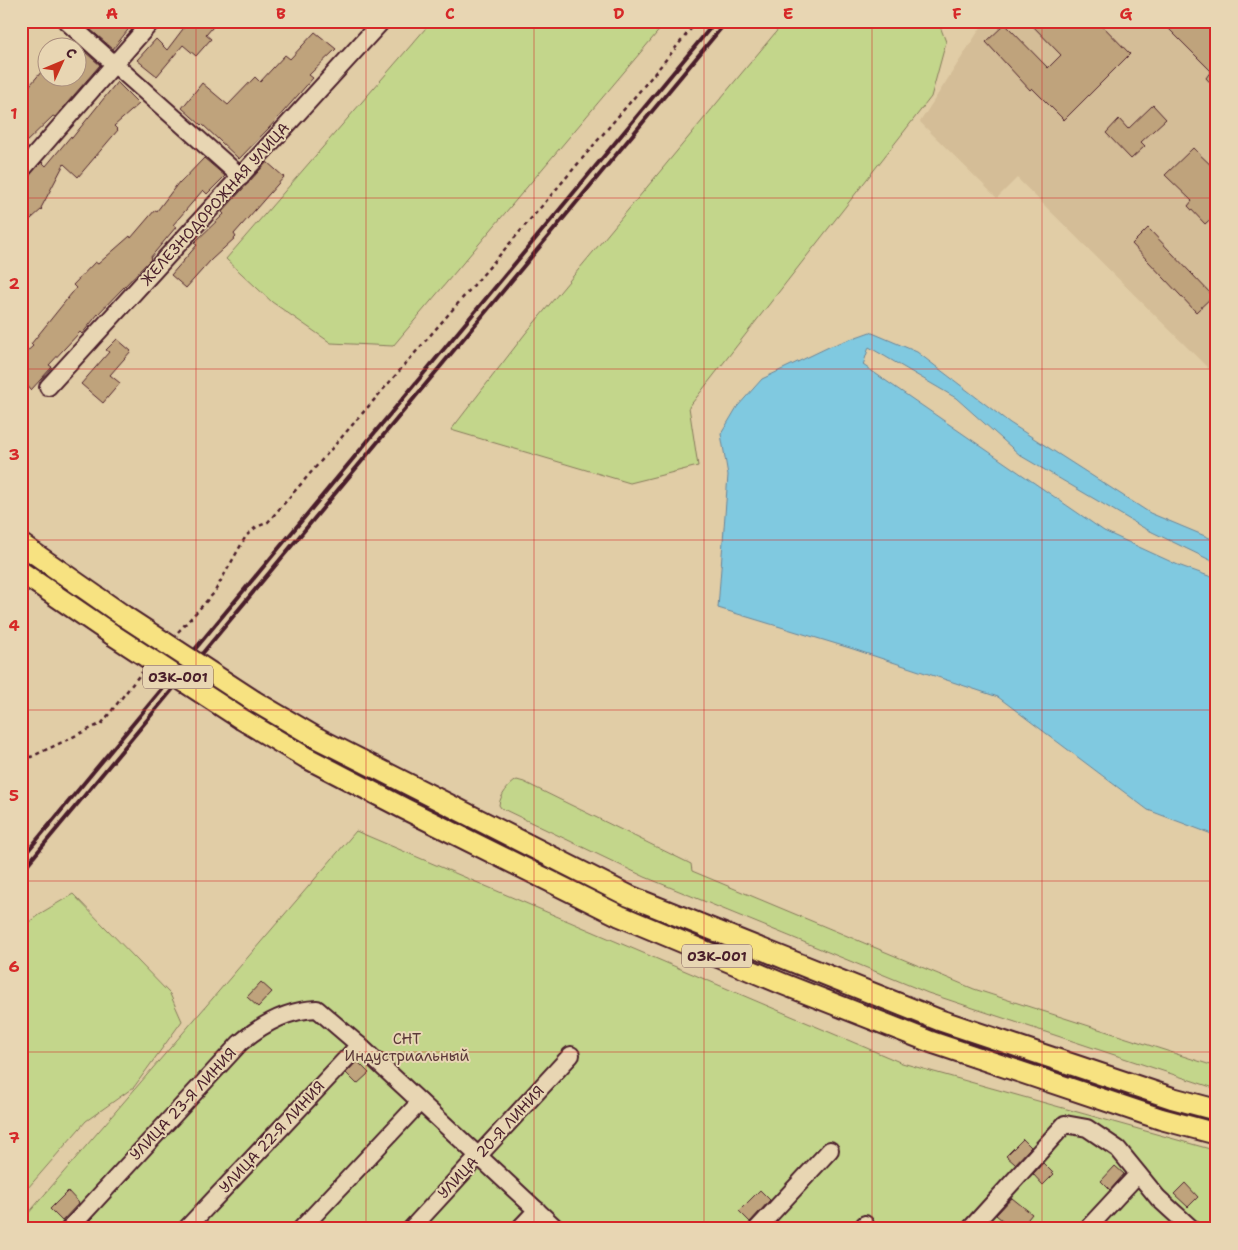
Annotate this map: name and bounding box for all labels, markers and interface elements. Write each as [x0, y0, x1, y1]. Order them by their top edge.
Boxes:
text: A [106, 3, 118, 24]
text: B [276, 3, 286, 24]
text: C [445, 3, 455, 24]
text: D [613, 3, 625, 24]
text: E [783, 3, 793, 24]
text: F [952, 3, 962, 24]
text: G [1120, 3, 1133, 24]
north arrow [38, 38, 88, 88]
text: С [62, 44, 81, 62]
text: 1 [10, 103, 18, 124]
street label: ЖЕЛЕЗНОДОРОЖНАЯ УЛИЦА [136, 118, 294, 290]
text: 2 [8, 273, 20, 294]
text: 3 [8, 444, 20, 465]
text: 4 [8, 615, 20, 636]
road number: 03К-001 [143, 666, 213, 689]
text: 5 [9, 785, 19, 806]
road number: 03К-001 [682, 944, 752, 968]
text: 6 [8, 956, 20, 977]
park label: СНТ Индустриальный [345, 1029, 470, 1066]
street label: УЛИЦА 23-Я ЛИНИЯ [125, 1043, 241, 1165]
street label: УЛИЦА 22-Я ЛИНИЯ [215, 1077, 329, 1197]
street label: УЛИЦА 20-Я ЛИНИЯ [433, 1081, 549, 1203]
text: 7 [8, 1127, 20, 1148]

